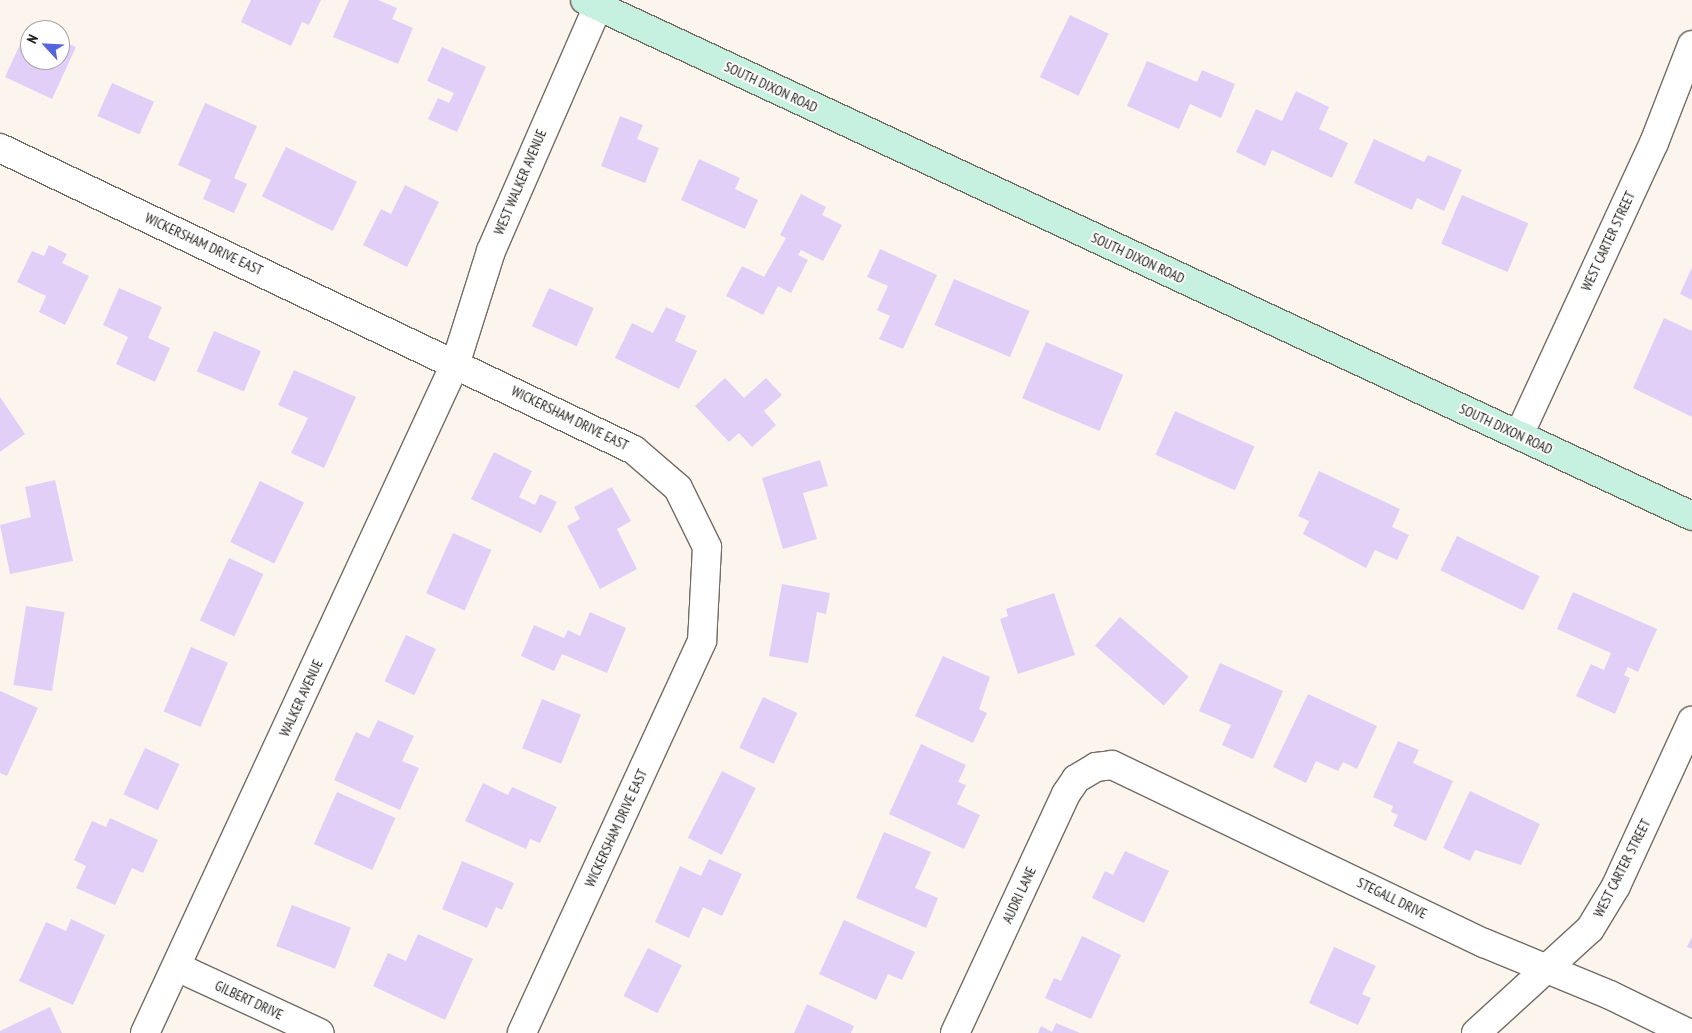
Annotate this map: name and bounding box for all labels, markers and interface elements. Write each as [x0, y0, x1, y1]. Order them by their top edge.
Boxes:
north arrow [20, 20, 70, 70]
text: N [23, 32, 42, 46]
street label: SOUTH DIXON ROAD [722, 58, 820, 116]
street label: WEST WALKER AVENUE [490, 126, 550, 238]
street label: WEST CARTER STREET [1577, 188, 1639, 294]
street label: WICKERSHAM DRIVE EAST [142, 209, 266, 279]
street label: SOUTH DIXON ROAD [1089, 229, 1187, 287]
street label: WICKERSHAM DRIVE EAST [509, 382, 631, 454]
street label: SOUTH DIXON ROAD [1457, 400, 1555, 458]
street label: WALKER AVENUE [276, 657, 326, 739]
street label: WICKERSHAM DRIVE EAST [581, 766, 651, 890]
street label: WEST CARTER STREET [1590, 816, 1654, 920]
street label: AUDRI LANE [999, 864, 1039, 926]
street label: STEGALL DRIVE [1354, 874, 1430, 922]
street label: GILBERT DRIVE [212, 977, 286, 1023]

